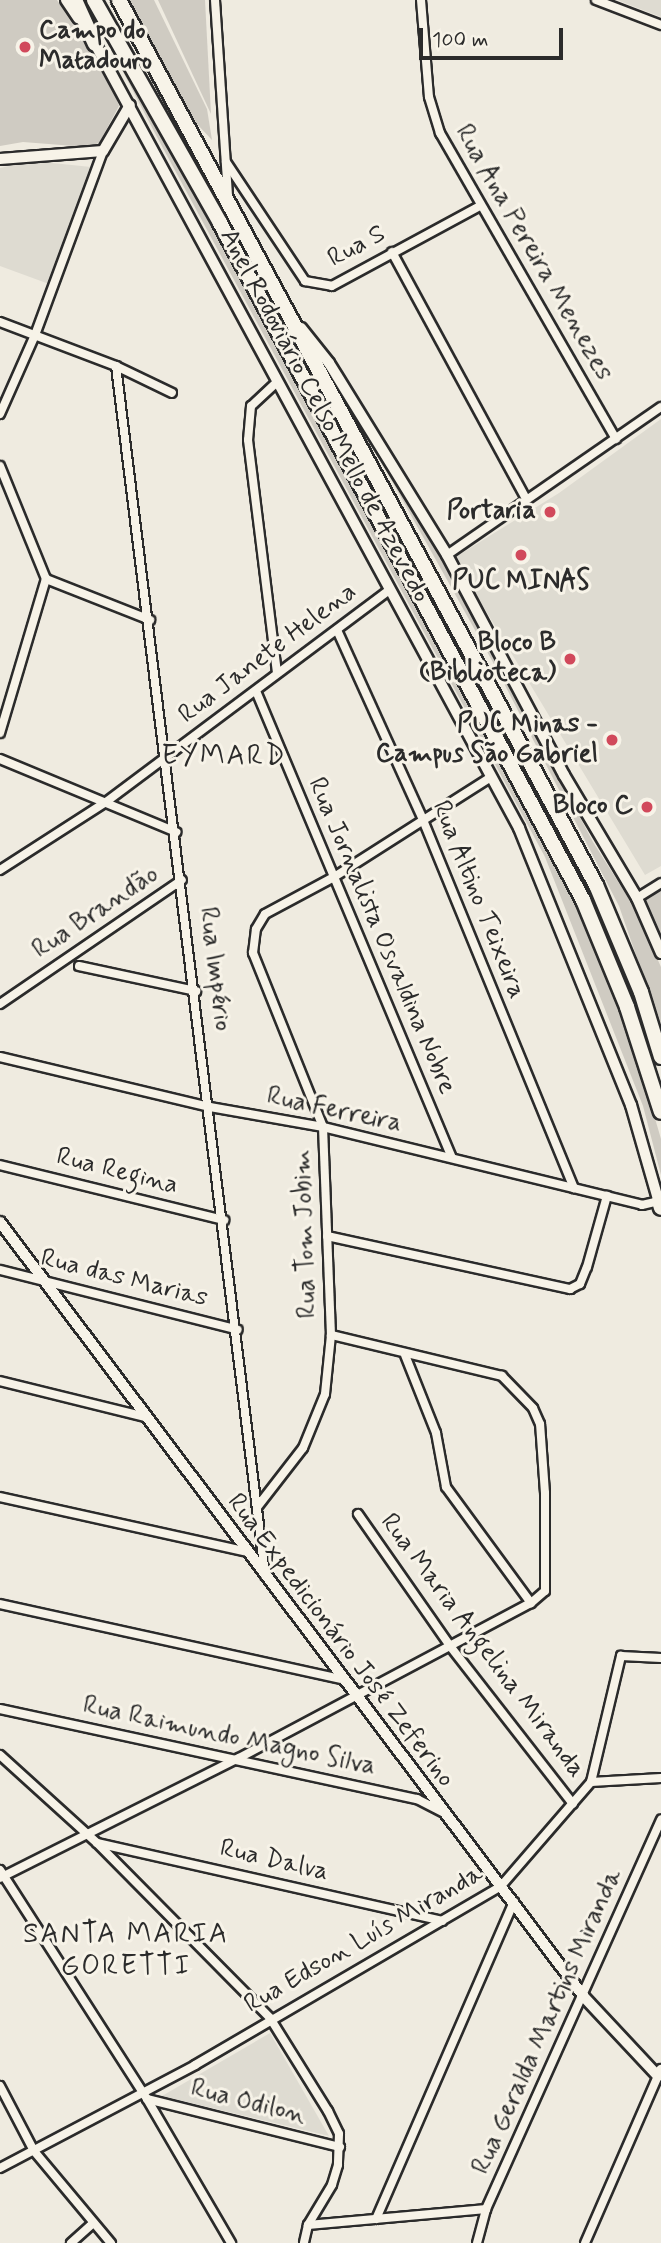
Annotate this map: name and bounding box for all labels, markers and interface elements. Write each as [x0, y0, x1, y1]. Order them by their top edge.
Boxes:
scale bar [423, 14, 566, 58]
place label: Campo do Matadouro [39, 16, 152, 78]
text: 100 m [432, 26, 488, 54]
marker: Campo do Matadouro [17, 39, 33, 55]
street label: Rua Ana Pereira Menezes [449, 124, 617, 382]
street label: Rua S [323, 219, 391, 275]
street label: Anel Rodoviário Celso Mello de Azevedo [212, 223, 436, 609]
place label: Portaria [447, 496, 536, 528]
marker: Portaria [542, 504, 558, 520]
marker: PUC MINAS [513, 547, 529, 563]
place label: PUC MINAS [451, 566, 591, 598]
street label: Rua Janete Helena [172, 577, 364, 731]
place label: Bloco B (Biblioteca) [419, 628, 556, 690]
marker: Bloco B (Biblioteca) [562, 651, 578, 667]
place label: PUC Minas - Campus São Gabriel [376, 709, 598, 770]
marker: PUC Minas - Campus São Gabriel [604, 732, 620, 748]
district label: EYMARD [160, 740, 288, 774]
street label: Rua Jornalista Osvaldina Nobre [299, 771, 463, 1101]
place label: Bloco C [553, 791, 633, 823]
street label: Rua Altino Teixeira [425, 798, 531, 1002]
marker: Bloco C [639, 799, 655, 815]
street label: Rua Brandão [28, 860, 164, 966]
street label: Rua Império [191, 902, 237, 1036]
street label: Rua Ferreira [263, 1081, 405, 1141]
street label: Rua Regina [51, 1141, 183, 1203]
street label: Rua Tom Jobim [287, 1146, 325, 1322]
street label: Rua das Marias [38, 1243, 210, 1315]
street label: Rua Expedicionário José Zeferino [220, 1488, 460, 1794]
street label: Rua Maria Angelina Miranda [372, 1507, 592, 1785]
street label: Rua Raimundo Magno Silva [76, 1690, 382, 1784]
street label: Rua Dalva [218, 1834, 330, 1888]
street label: Rua Edson Luís Miranda [237, 1858, 491, 2022]
street label: Rua Geralda Martins Miranda [466, 1863, 630, 2181]
district label: SANTA MARIA GORETTI [23, 1918, 229, 1984]
street label: Rua Odilon [187, 2073, 309, 2133]

